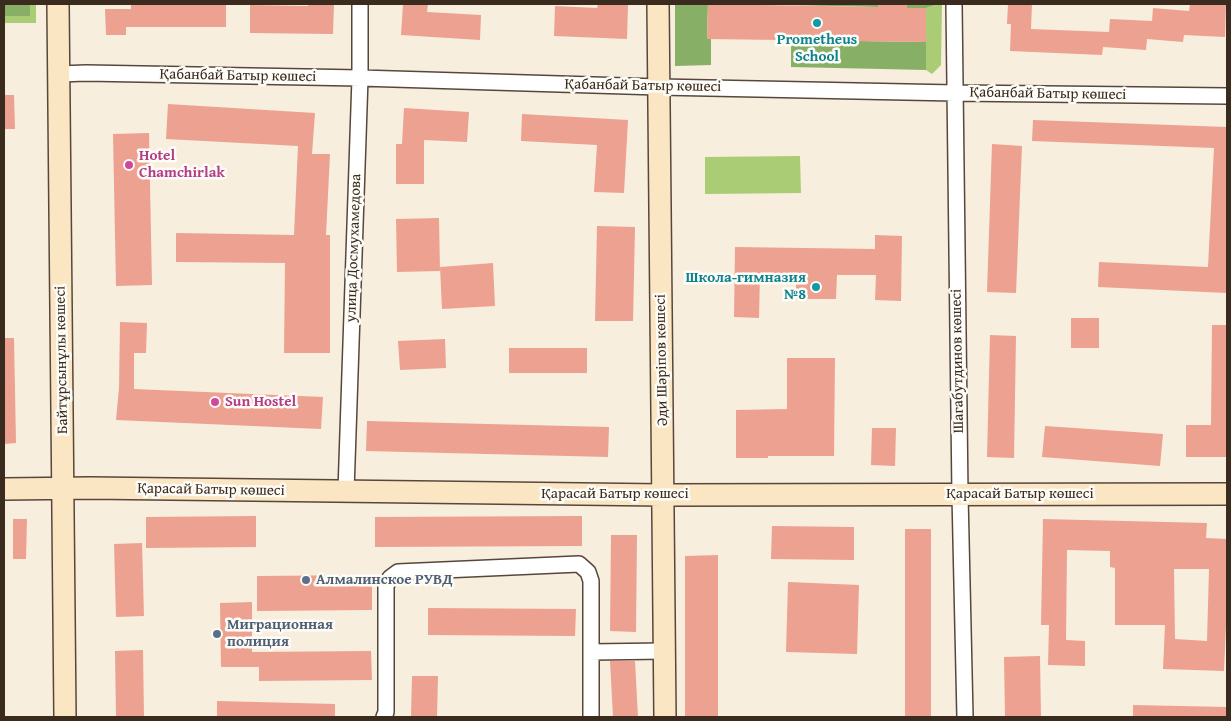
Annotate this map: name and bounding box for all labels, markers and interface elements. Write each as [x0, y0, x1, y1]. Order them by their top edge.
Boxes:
marker: Prometheus School [811, 17, 823, 29]
place label: Prometheus School [777, 31, 857, 66]
street label: Қабанбай Батыр көшесі [159, 66, 317, 86]
street label: Қабанбай Батыр көшесі [564, 76, 722, 96]
street label: Қабанбай Батыр көшесі [969, 84, 1127, 104]
place label: Hotel Chamchirlak [139, 147, 225, 182]
marker: Hotel Chamchirlak [123, 159, 135, 171]
street label: улица Досмухамедова [342, 173, 366, 323]
place label: Школа-гимназия №8 [686, 269, 806, 304]
marker: Школа-гимназия №8 [810, 281, 822, 293]
street label: Байтұрсынұлы көшесі [52, 286, 72, 434]
street label: Шагабутдинов көшесі [948, 289, 968, 433]
street label: Әди Шәріпов көшесі [652, 294, 672, 426]
place label: Sun Hostel [225, 393, 296, 411]
marker: Sun Hostel [209, 396, 221, 408]
street label: Қарасай Батыр көшесі [137, 480, 285, 500]
street label: Қарасай Батыр көшесі [541, 485, 689, 503]
street label: Қарасай Батыр көшесі [946, 485, 1094, 503]
place label: Алмалинское РУВД [316, 571, 453, 589]
marker: Алмалинское РУВД [300, 574, 312, 586]
place label: Миграционная полиция [227, 616, 333, 651]
marker: Миграционная полиция [211, 628, 223, 640]

